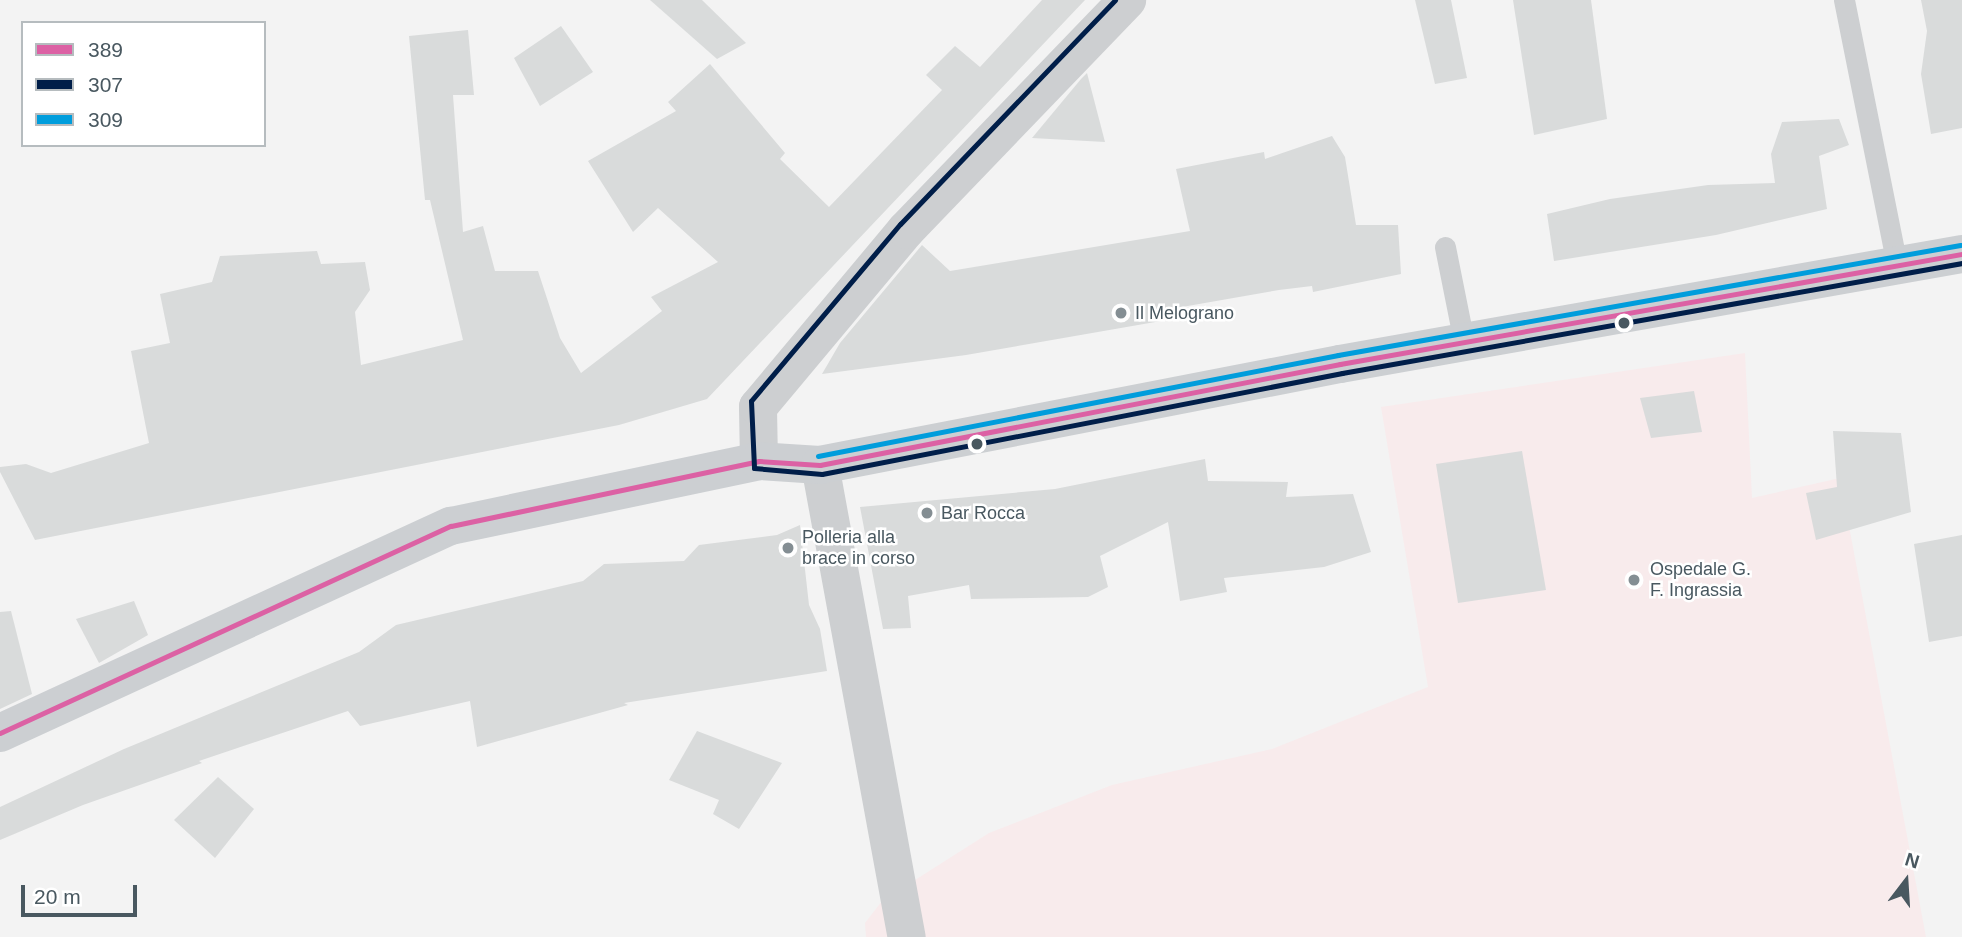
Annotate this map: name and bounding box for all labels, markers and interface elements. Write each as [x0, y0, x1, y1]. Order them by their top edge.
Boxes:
legend [21, 21, 266, 147]
text: 389 [88, 38, 123, 61]
text: 307 [88, 73, 123, 96]
text: 309 [88, 108, 123, 131]
place label: Il Melograno [1135, 302, 1234, 324]
marker: Il Melograno [1113, 305, 1129, 321]
unlabelled marker [1617, 316, 1631, 330]
unlabelled marker [970, 437, 984, 451]
place label: Bar Rocca [941, 502, 1025, 524]
marker: Bar Rocca [919, 505, 935, 521]
place label: Polleria alla brace in corso [802, 527, 915, 570]
marker: Polleria alla brace in corso [780, 540, 796, 556]
place label: Ospedale G. F. Ingrassia [1650, 559, 1751, 602]
marker: Ospedale G. F. Ingrassia [1624, 570, 1644, 590]
north arrow [1871, 846, 1941, 916]
text: N [1903, 848, 1922, 872]
scale bar [24, 870, 140, 914]
text: 20 m [34, 885, 81, 908]

